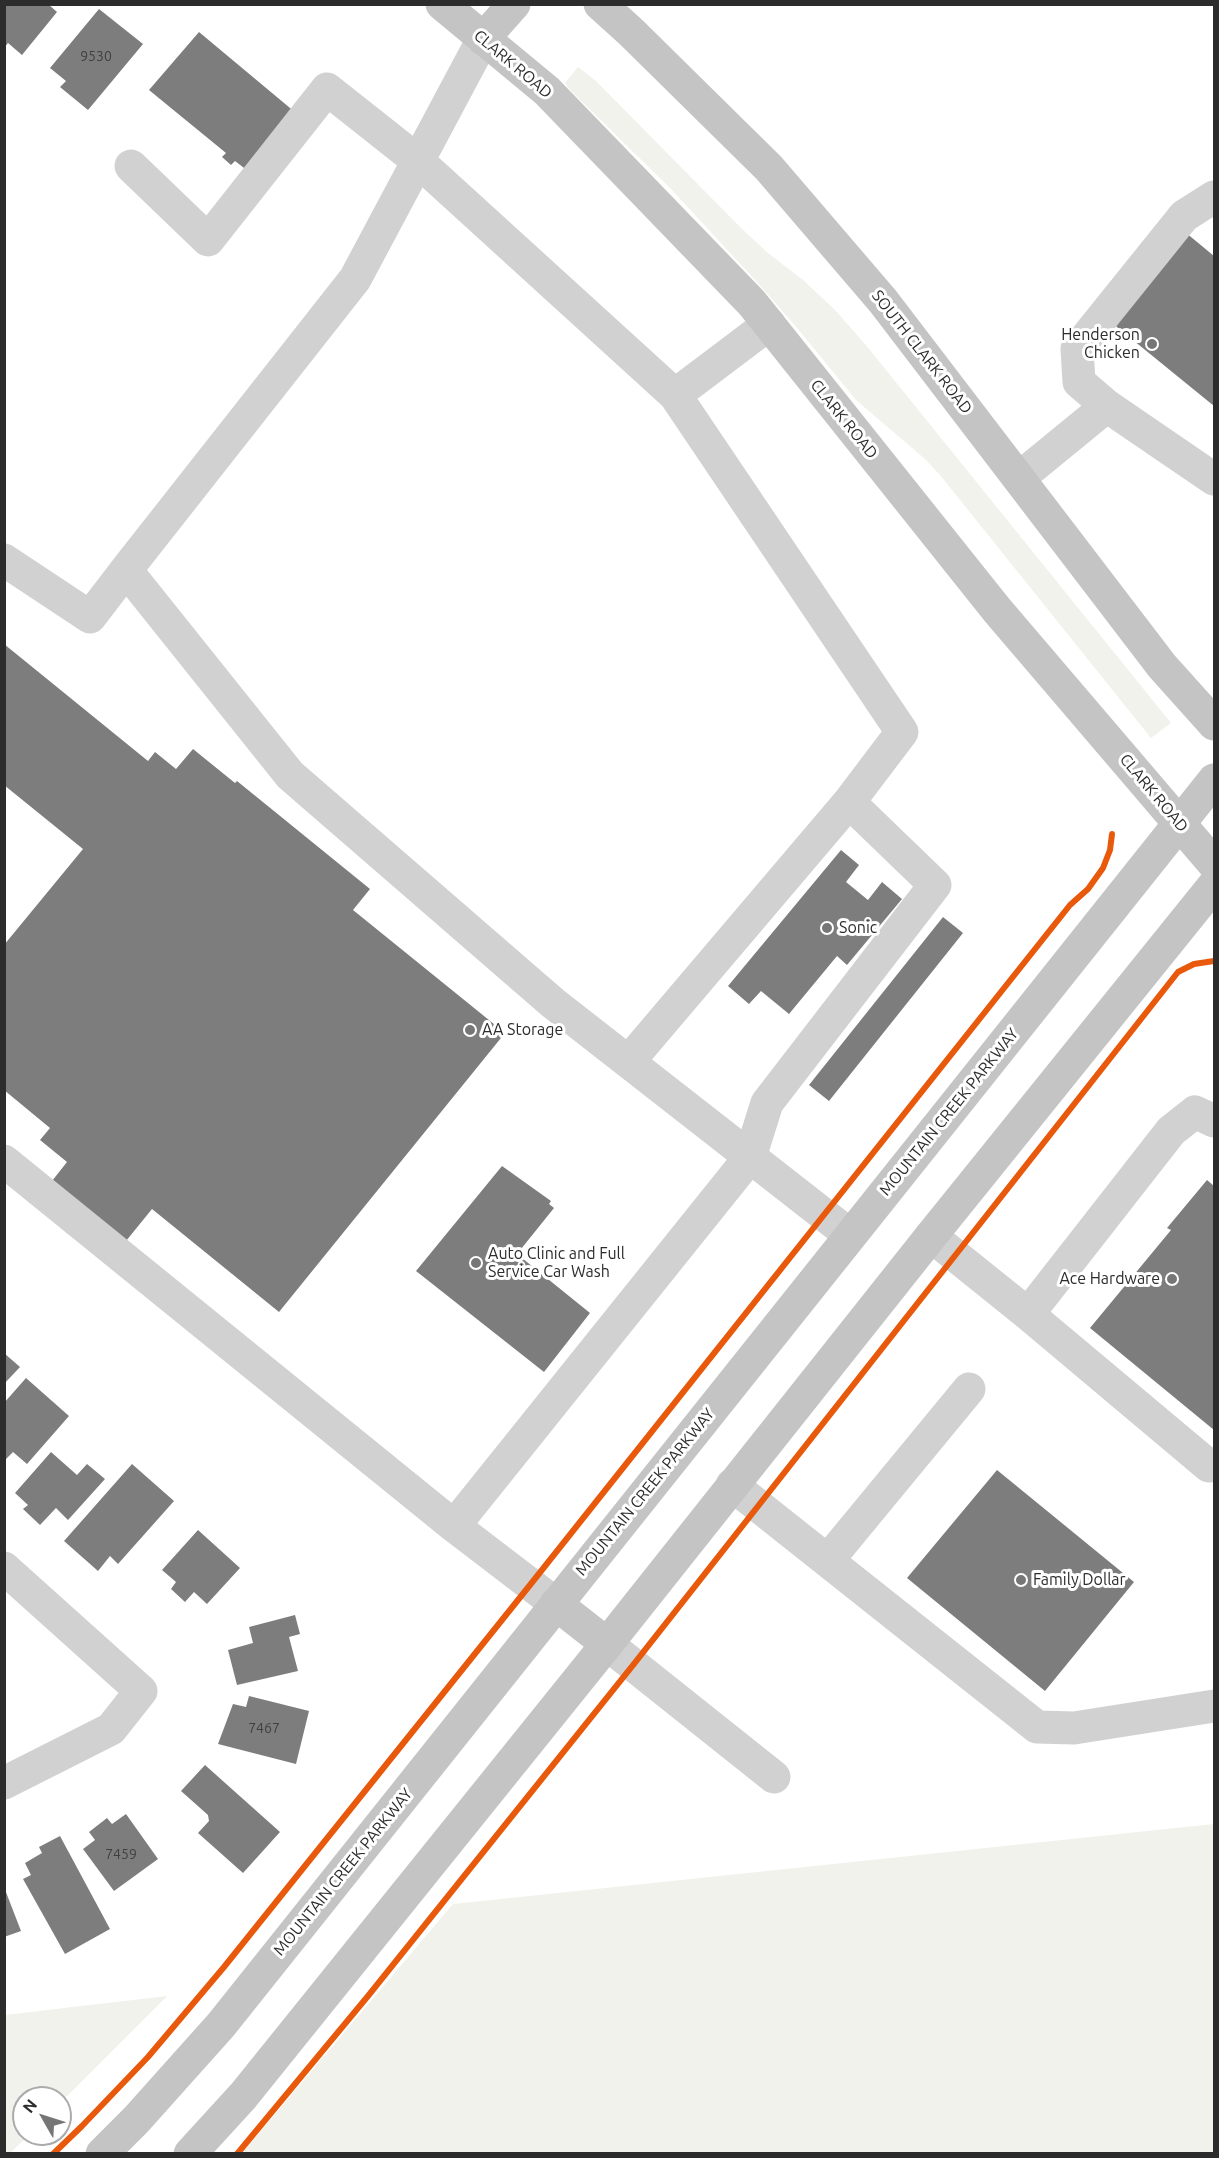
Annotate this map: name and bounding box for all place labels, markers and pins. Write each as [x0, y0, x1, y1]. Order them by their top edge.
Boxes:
place label: Henderson Chicken [1061, 325, 1140, 363]
marker: Henderson Chicken [1145, 337, 1159, 351]
place label: Sonic [839, 918, 877, 938]
marker: Sonic [820, 921, 834, 935]
place label: AA Storage [482, 1020, 563, 1040]
marker: AA Storage [463, 1023, 477, 1037]
place label: Auto Clinic and Full Service Car Wash [488, 1244, 625, 1282]
marker: Auto Clinic and Full Service Car Wash [469, 1256, 483, 1270]
place label: Ace Hardware [1059, 1269, 1160, 1289]
marker: Ace Hardware [1165, 1272, 1179, 1286]
place label: Family Dollar [1033, 1570, 1126, 1590]
marker: Family Dollar [1014, 1573, 1028, 1587]

